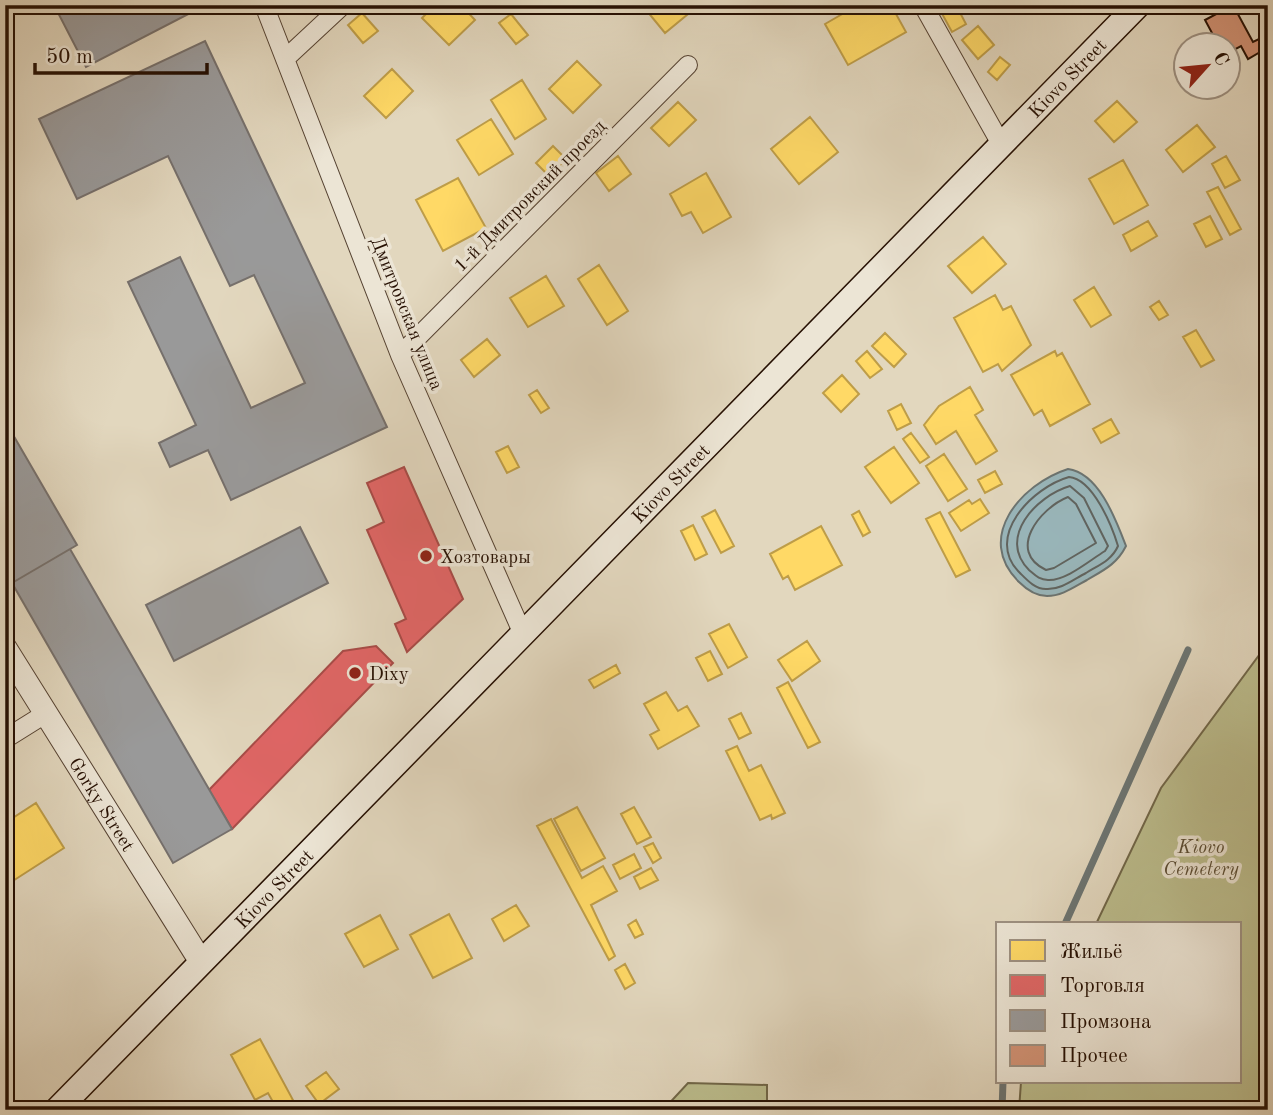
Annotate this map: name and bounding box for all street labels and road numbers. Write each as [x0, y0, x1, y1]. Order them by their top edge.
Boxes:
street label: Kiovo Street [1026, 36, 1111, 123]
street label: 1-й Дмитровский проезд [451, 117, 611, 276]
street label: Дмитровская улица [366, 235, 445, 394]
street label: Kiovo Street [629, 442, 715, 528]
street label: Gorky Street [64, 755, 137, 856]
street label: Kiovo Street [233, 847, 318, 933]

